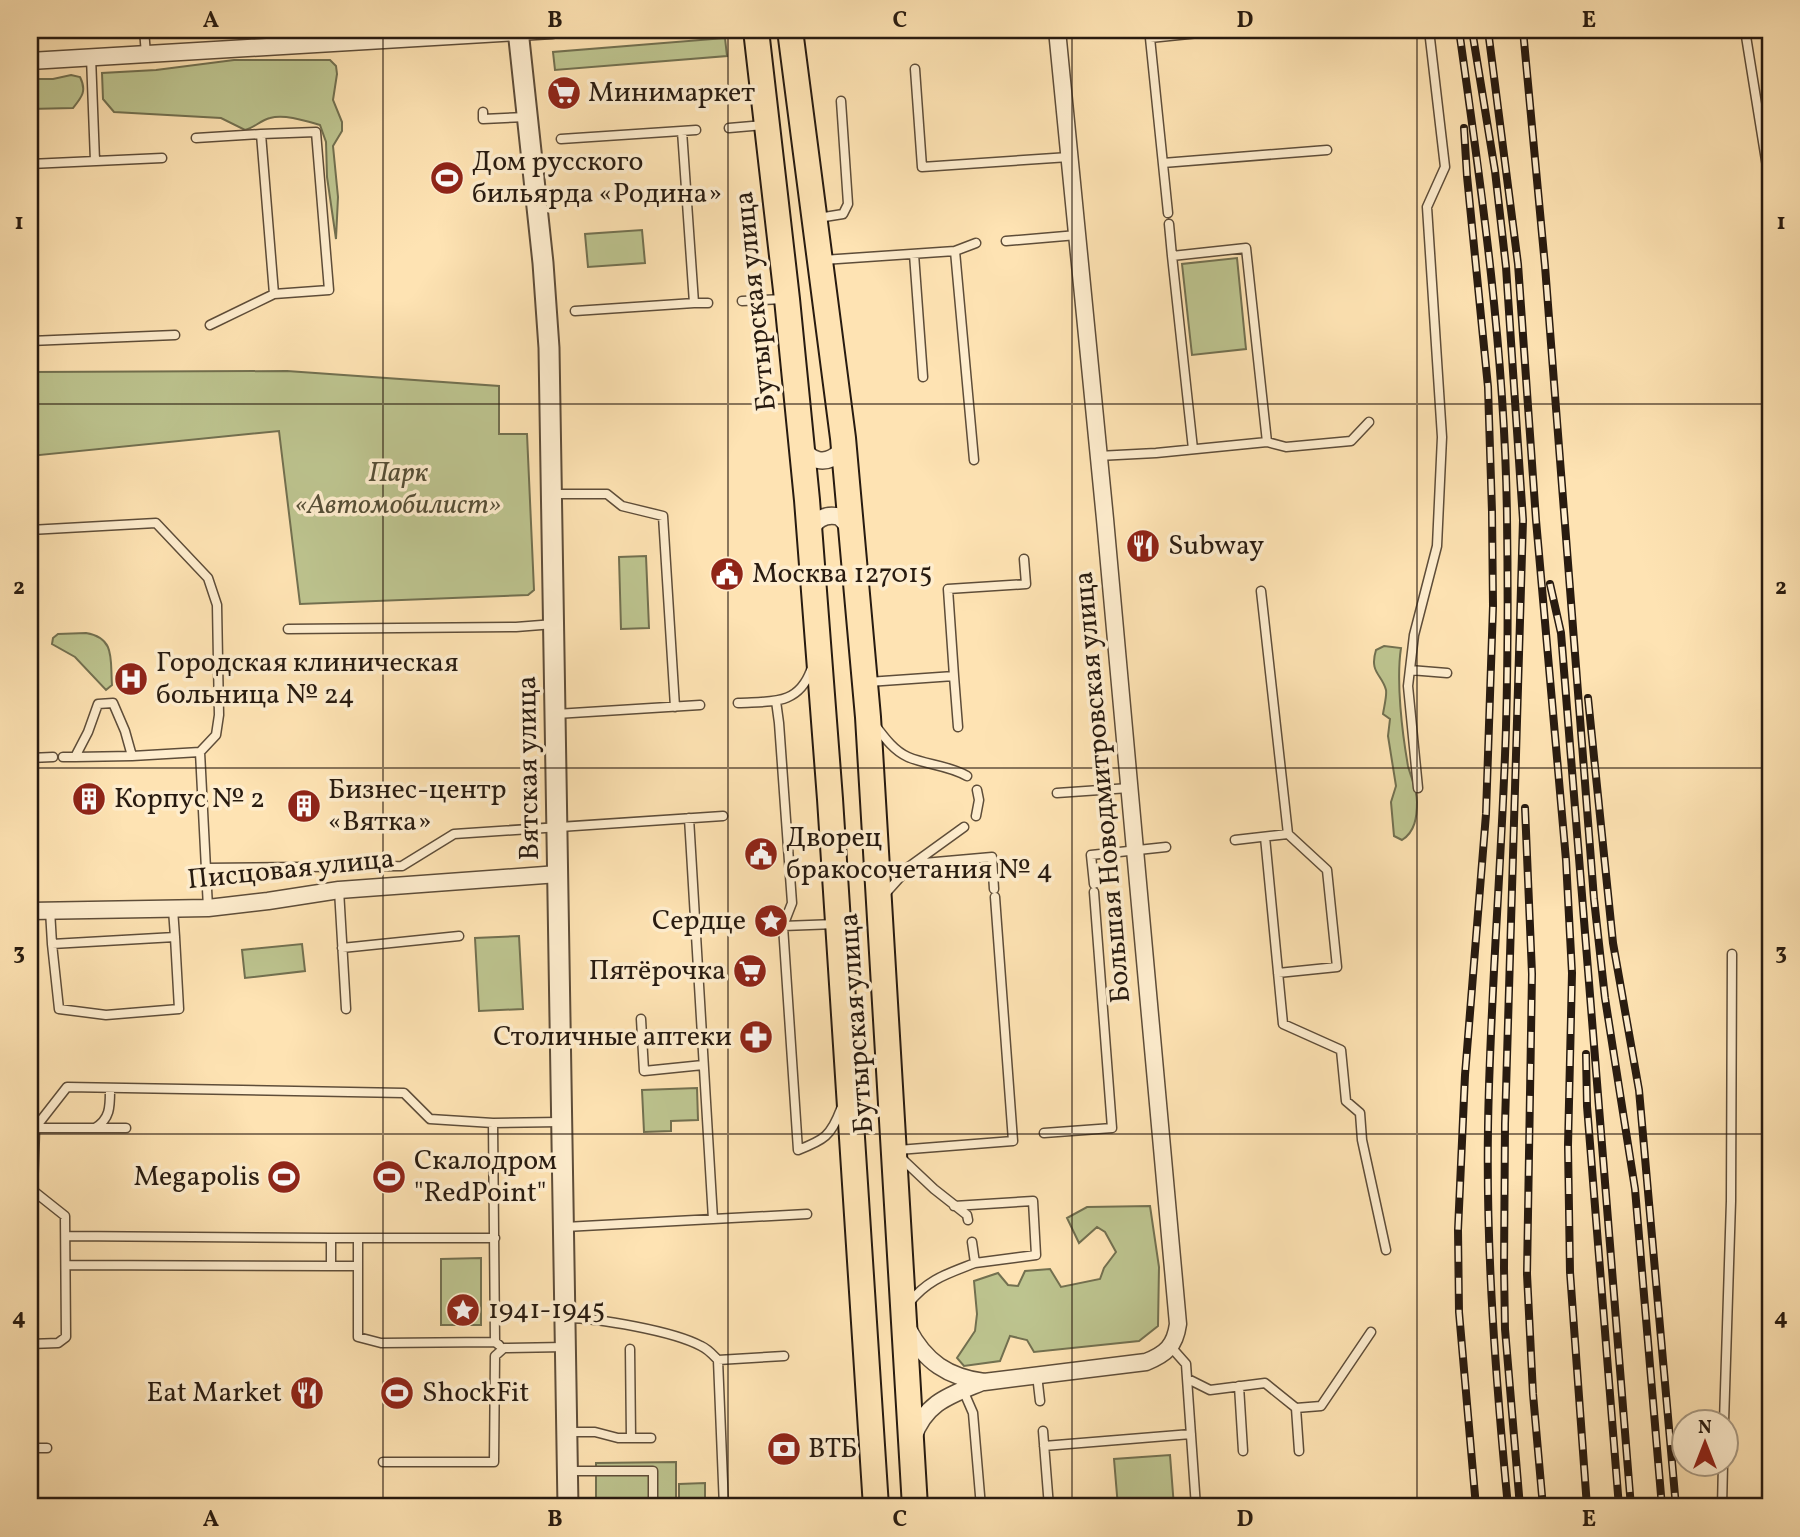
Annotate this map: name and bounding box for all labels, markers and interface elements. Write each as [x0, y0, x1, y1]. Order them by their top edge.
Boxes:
text: A [203, 5, 219, 37]
text: B [547, 5, 563, 37]
text: C [893, 5, 907, 37]
text: D [1237, 5, 1254, 37]
text: E [1582, 5, 1596, 37]
supermarket icon: Минимаркет [545, 74, 583, 112]
place label: Минимаркет [588, 74, 755, 113]
place label: Дом русского бильярда «Родина» [472, 143, 722, 214]
sports icon: Дом русского бильярда «Родина» [428, 159, 466, 197]
street label: Бутырская улица [725, 189, 787, 413]
text: 1 [14, 207, 24, 239]
text: 1 [1776, 207, 1786, 239]
park label: Парк «Автомобилист» [295, 454, 501, 525]
restaurant icon: Subway [1124, 527, 1162, 565]
place label: Subway [1168, 527, 1264, 566]
public building icon: Москва 127015 [708, 555, 746, 593]
place label: Москва 127015 [752, 555, 932, 594]
street label: Большая Новодмитровская улица [1065, 569, 1141, 1005]
text: 2 [13, 572, 25, 604]
text: 2 [1775, 572, 1787, 604]
place label: Городская клиническая больница № 24 [156, 644, 459, 715]
hospital icon: Городская клиническая больница № 24 [112, 660, 150, 698]
street label: Вятская улица [508, 675, 550, 861]
place label: Бизнес-центр «Вятка» [328, 771, 507, 842]
building icon: Корпус № 2 [70, 780, 108, 818]
place label: Корпус № 2 [114, 780, 265, 819]
building icon: Бизнес-центр «Вятка» [285, 787, 323, 825]
place label: Дворец бракосочетания № 4 [786, 819, 1053, 890]
public building icon: Дворец бракосочетания № 4 [742, 835, 780, 873]
street label: Писцовая улица [186, 840, 396, 900]
place label: Сердце [652, 902, 746, 941]
place icon: Сердце [752, 902, 790, 940]
street label: Бутырская улица [830, 911, 884, 1135]
text: 3 [13, 937, 25, 969]
text: 3 [1775, 937, 1787, 969]
place label: Пятёрочка [589, 952, 726, 991]
supermarket icon: Пятёрочка [731, 952, 769, 990]
place label: Столичные аптеки [493, 1018, 732, 1057]
pharmacy icon: Столичные аптеки [737, 1018, 775, 1056]
place label: Скалодром "RedPoint" [414, 1142, 557, 1213]
place label: Megapolis [134, 1158, 260, 1197]
sports icon: Megapolis [265, 1158, 303, 1196]
sports icon: Скалодром "RedPoint" [370, 1158, 408, 1196]
place icon: 1941-1945 [444, 1291, 482, 1329]
place label: 1941-1945 [488, 1291, 605, 1330]
text: 4 [12, 1302, 26, 1334]
text: 4 [1774, 1302, 1788, 1334]
place label: Eat Market [147, 1374, 282, 1413]
restaurant icon: Eat Market [288, 1374, 326, 1412]
sports icon: ShockFit [378, 1374, 416, 1412]
place label: ShockFit [422, 1374, 529, 1413]
north arrow [1671, 1408, 1741, 1478]
text: N [1698, 1415, 1712, 1441]
bank icon: ВТБ [765, 1430, 803, 1468]
place label: ВТБ [808, 1430, 858, 1469]
text: A [203, 1504, 219, 1536]
text: B [547, 1504, 563, 1536]
text: C [893, 1504, 907, 1536]
text: D [1237, 1504, 1254, 1536]
text: E [1582, 1504, 1596, 1536]

